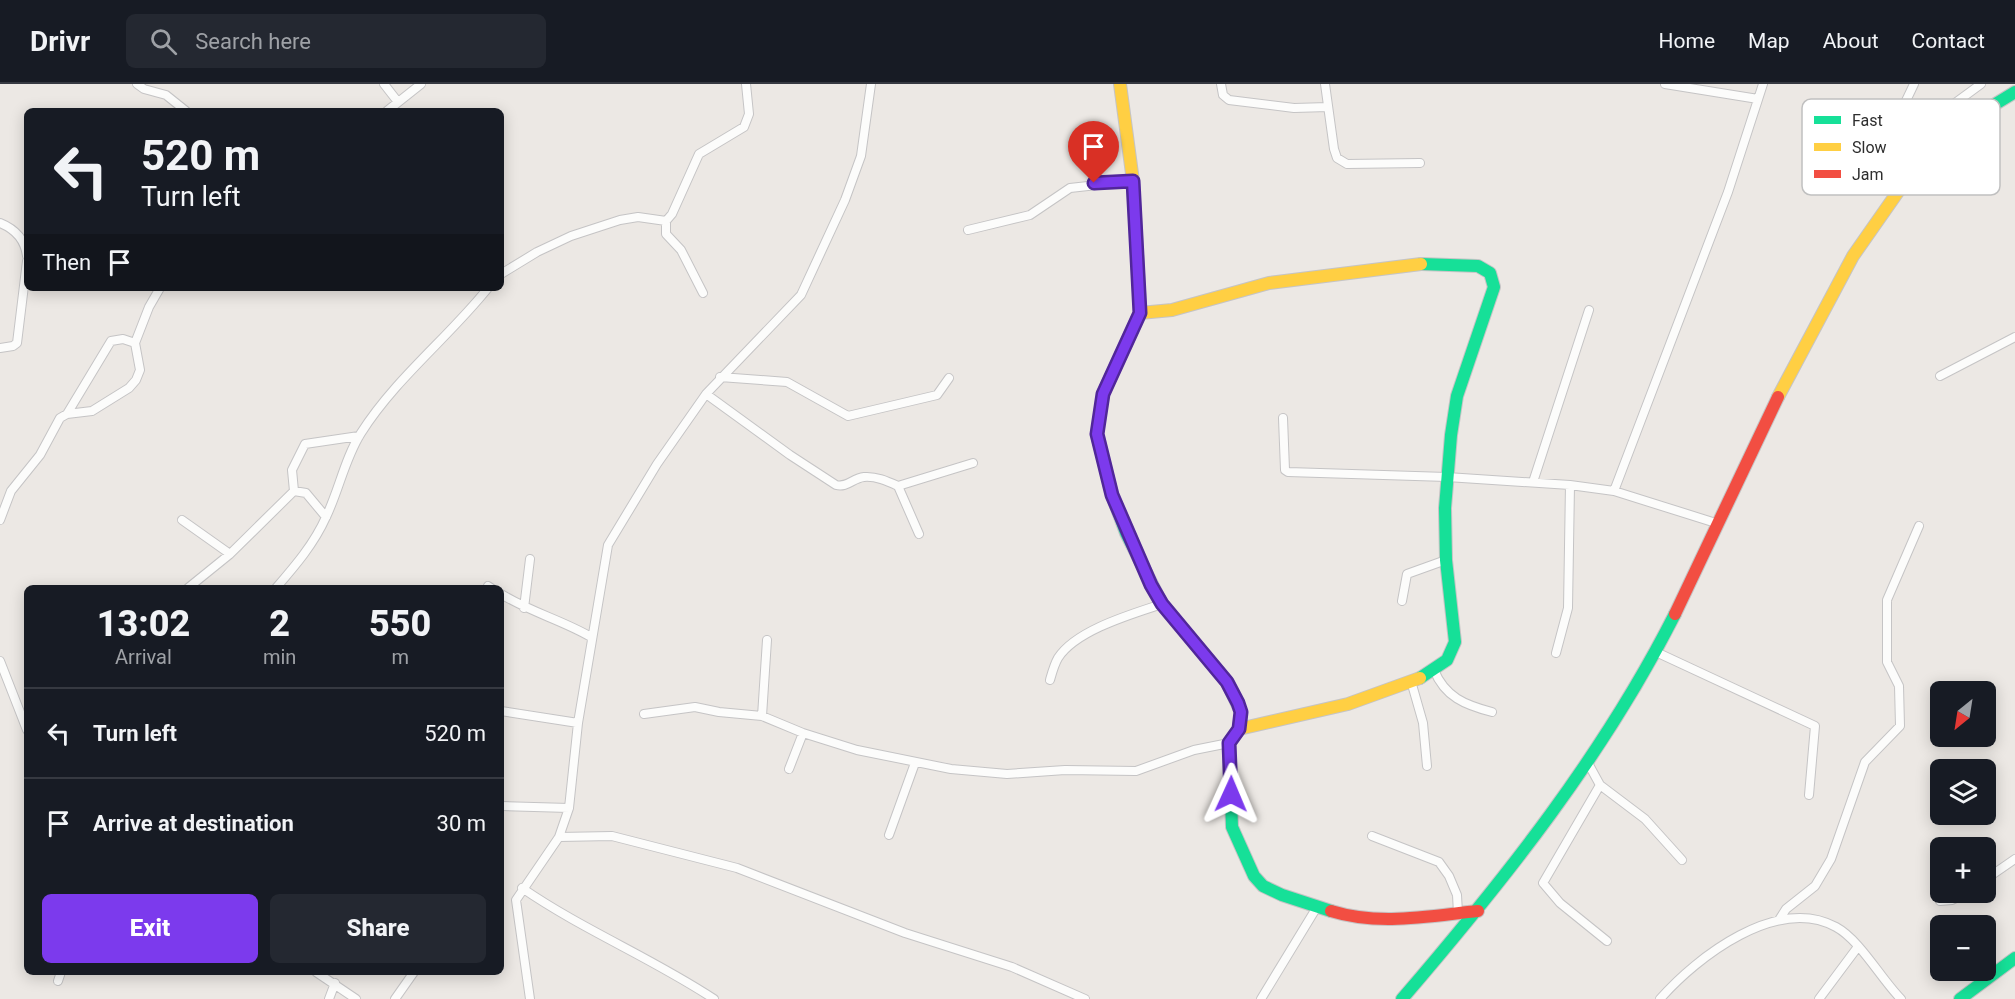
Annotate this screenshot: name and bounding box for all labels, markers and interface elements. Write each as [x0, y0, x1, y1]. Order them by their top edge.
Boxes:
search box [126, 14, 546, 68]
text: Drivr [30, 25, 90, 58]
icon: search [147, 25, 180, 58]
text: Search here [195, 29, 311, 54]
text: Home [1659, 29, 1715, 53]
text: Map [1748, 29, 1790, 53]
text: About [1823, 29, 1879, 53]
text: Contact [1912, 29, 1985, 53]
legend [1802, 99, 2000, 195]
text: Fast [1852, 111, 1883, 130]
pin [1068, 121, 1119, 183]
icon: arrive [1077, 130, 1110, 163]
text: 520 m [141, 131, 260, 180]
icon: left [42, 132, 120, 210]
text: Slow [1852, 138, 1887, 157]
text: Jam [1852, 165, 1884, 184]
text: Turn left [141, 181, 241, 213]
icon: arrive [103, 246, 136, 279]
text: Then [42, 250, 91, 275]
text: 13:02 [97, 603, 190, 645]
text: 2 [269, 603, 290, 645]
text: 550 [369, 603, 431, 645]
text: Arrival [115, 645, 172, 669]
text: min [263, 645, 296, 669]
text: m [391, 645, 409, 669]
north arrow [1930, 681, 1996, 747]
map controls [1930, 681, 1996, 981]
icon: left [42, 717, 75, 750]
text: Turn left [93, 721, 177, 746]
text: 520 m [424, 721, 486, 746]
button: layers [1930, 759, 1996, 825]
position arrow [1199, 762, 1263, 826]
icon: arrive [42, 807, 75, 840]
text: Arrive at destination [93, 811, 294, 836]
text: 30 m [437, 811, 486, 836]
button: + [1930, 837, 1996, 903]
button: Exit [42, 894, 258, 963]
button: Share [270, 894, 486, 963]
button: − [1930, 915, 1996, 981]

